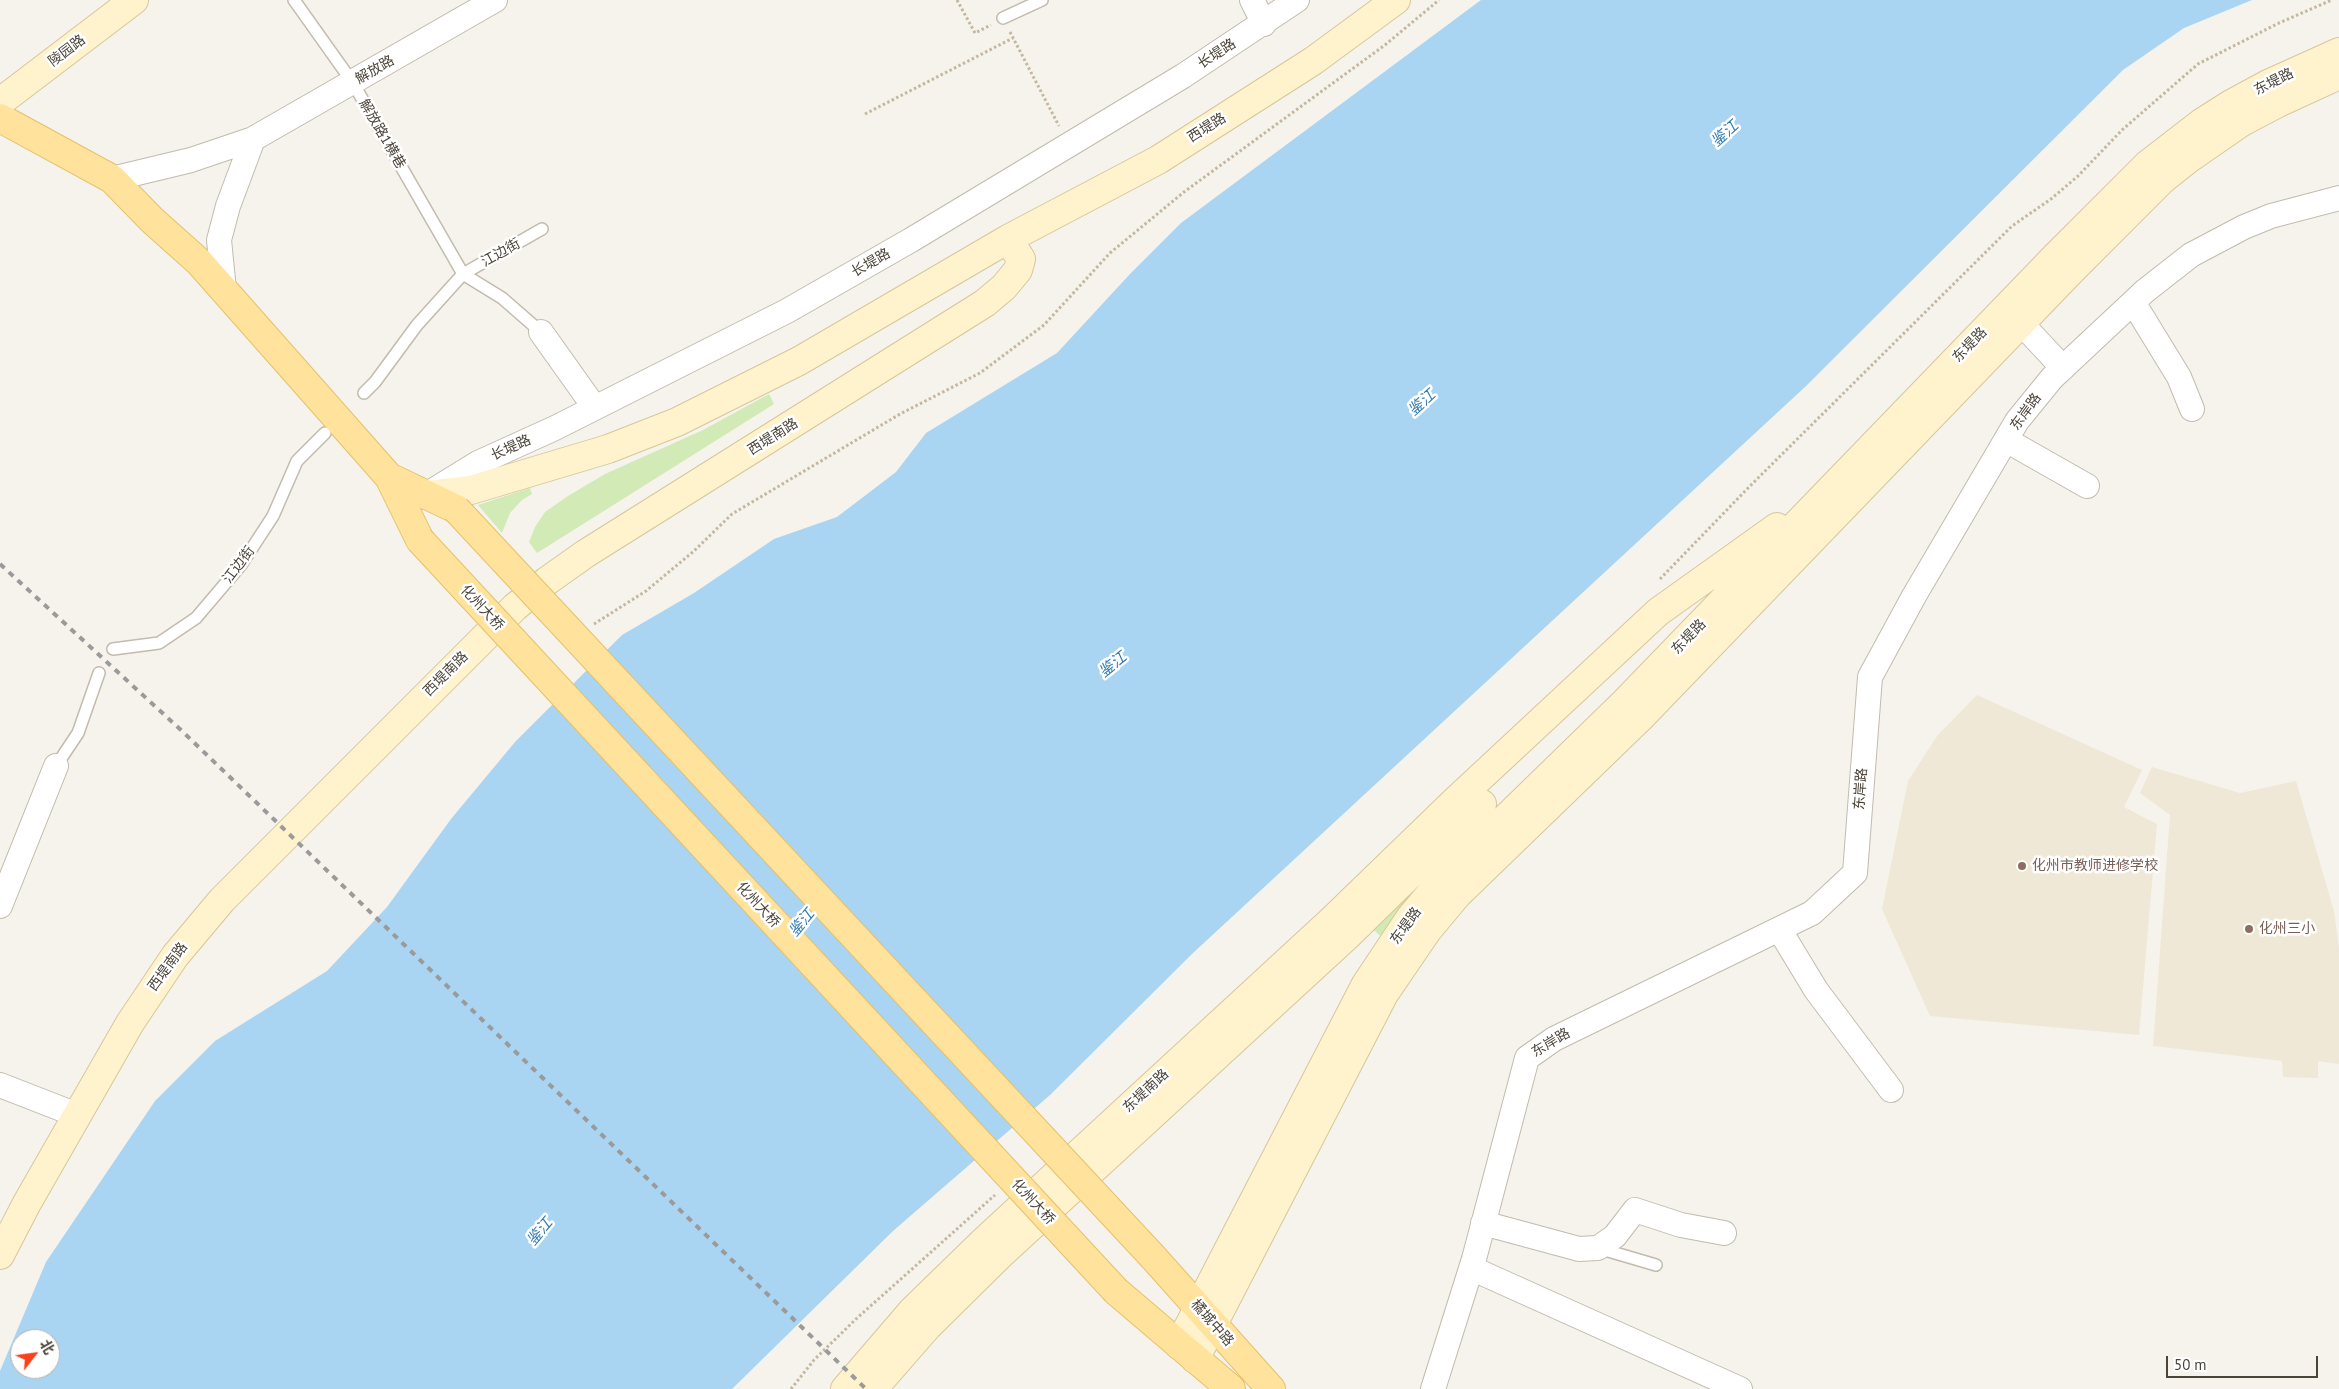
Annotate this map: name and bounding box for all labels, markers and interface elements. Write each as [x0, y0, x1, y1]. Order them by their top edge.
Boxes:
street label: 陵园路 [45, 32, 89, 70]
street label: 长堤路 [1195, 36, 1239, 72]
street label: 解放路 [353, 52, 397, 88]
street label: 东堤路 [2251, 65, 2297, 99]
street label: 解放路1横巷 [355, 96, 409, 172]
street label: 西堤路 [1185, 110, 1229, 146]
water label: 鉴江 [1708, 117, 1742, 151]
street label: 江边街 [479, 235, 523, 271]
street label: 长堤路 [849, 245, 893, 281]
street label: 东堤路 [1949, 324, 1991, 366]
water label: 鉴江 [1405, 386, 1439, 420]
street label: 东岸路 [2007, 390, 2045, 434]
street label: 西堤南路 [745, 415, 801, 459]
street label: 长堤路 [488, 432, 534, 464]
street label: 江边街 [220, 543, 258, 587]
street label: 化州大桥 [457, 582, 507, 634]
street label: 东堤路 [1668, 616, 1710, 658]
street label: 西堤南路 [420, 648, 472, 700]
water label: 鉴江 [1096, 649, 1130, 681]
street label: 东岸路 [1851, 767, 1871, 811]
place label: 化州市教师进修学校 [2032, 858, 2158, 874]
marker: 化州市教师进修学校 [2016, 860, 2028, 872]
street label: 化州大桥 [733, 879, 783, 931]
street label: 东堤路 [1387, 904, 1425, 948]
water label: 鉴江 [785, 906, 819, 940]
place label: 化州三小 [2259, 921, 2315, 937]
marker: 化州三小 [2243, 923, 2255, 935]
street label: 西堤南路 [145, 939, 191, 995]
street label: 东岸路 [1529, 1025, 1573, 1061]
street label: 东堤南路 [1120, 1066, 1172, 1116]
street label: 化州大桥 [1008, 1176, 1058, 1228]
water label: 鉴江 [523, 1215, 557, 1249]
street label: 橘城中路 [1187, 1296, 1237, 1350]
north arrow [10, 1329, 60, 1379]
text: 北 [36, 1336, 58, 1358]
scale bar [2169, 1346, 2322, 1378]
text: 50 m [2174, 1355, 2207, 1374]

